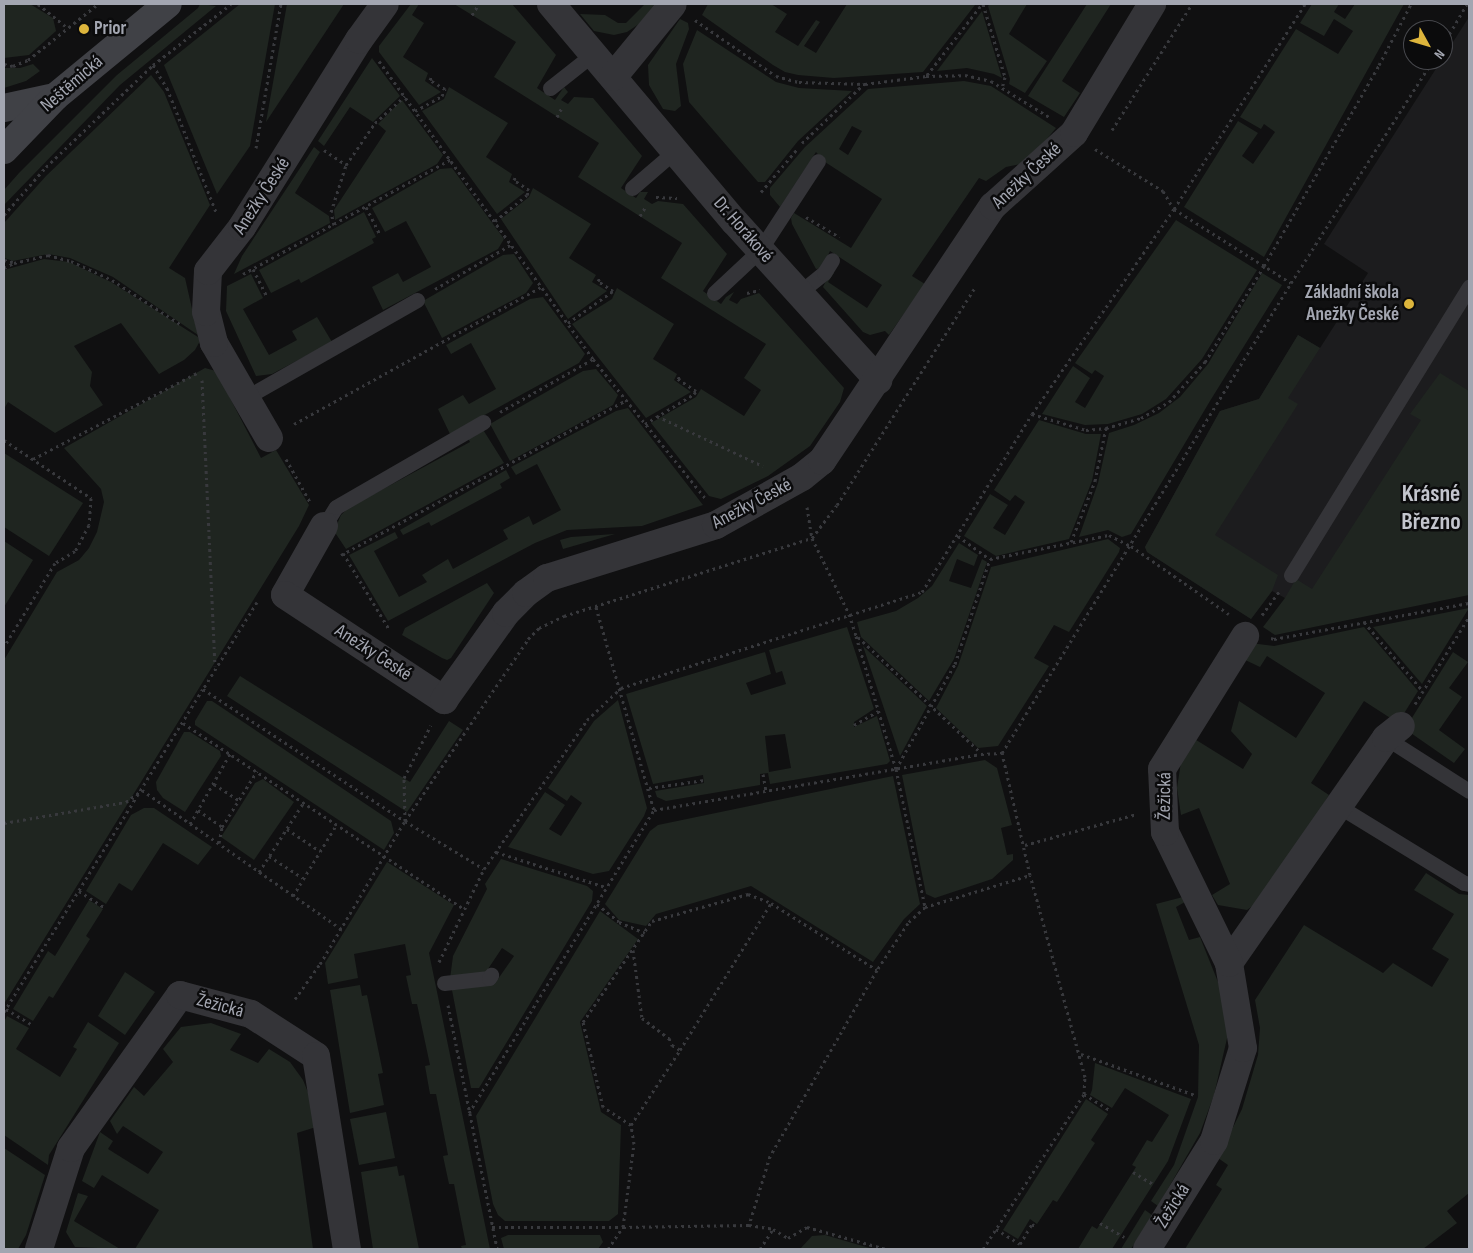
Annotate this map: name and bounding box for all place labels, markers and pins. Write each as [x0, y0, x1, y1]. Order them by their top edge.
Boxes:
place label: Prior [94, 18, 126, 40]
marker: Prior [78, 23, 90, 35]
place label: Základní škola Anežky České [1305, 282, 1399, 326]
marker: Základní škola Anežky České [1403, 298, 1415, 310]

